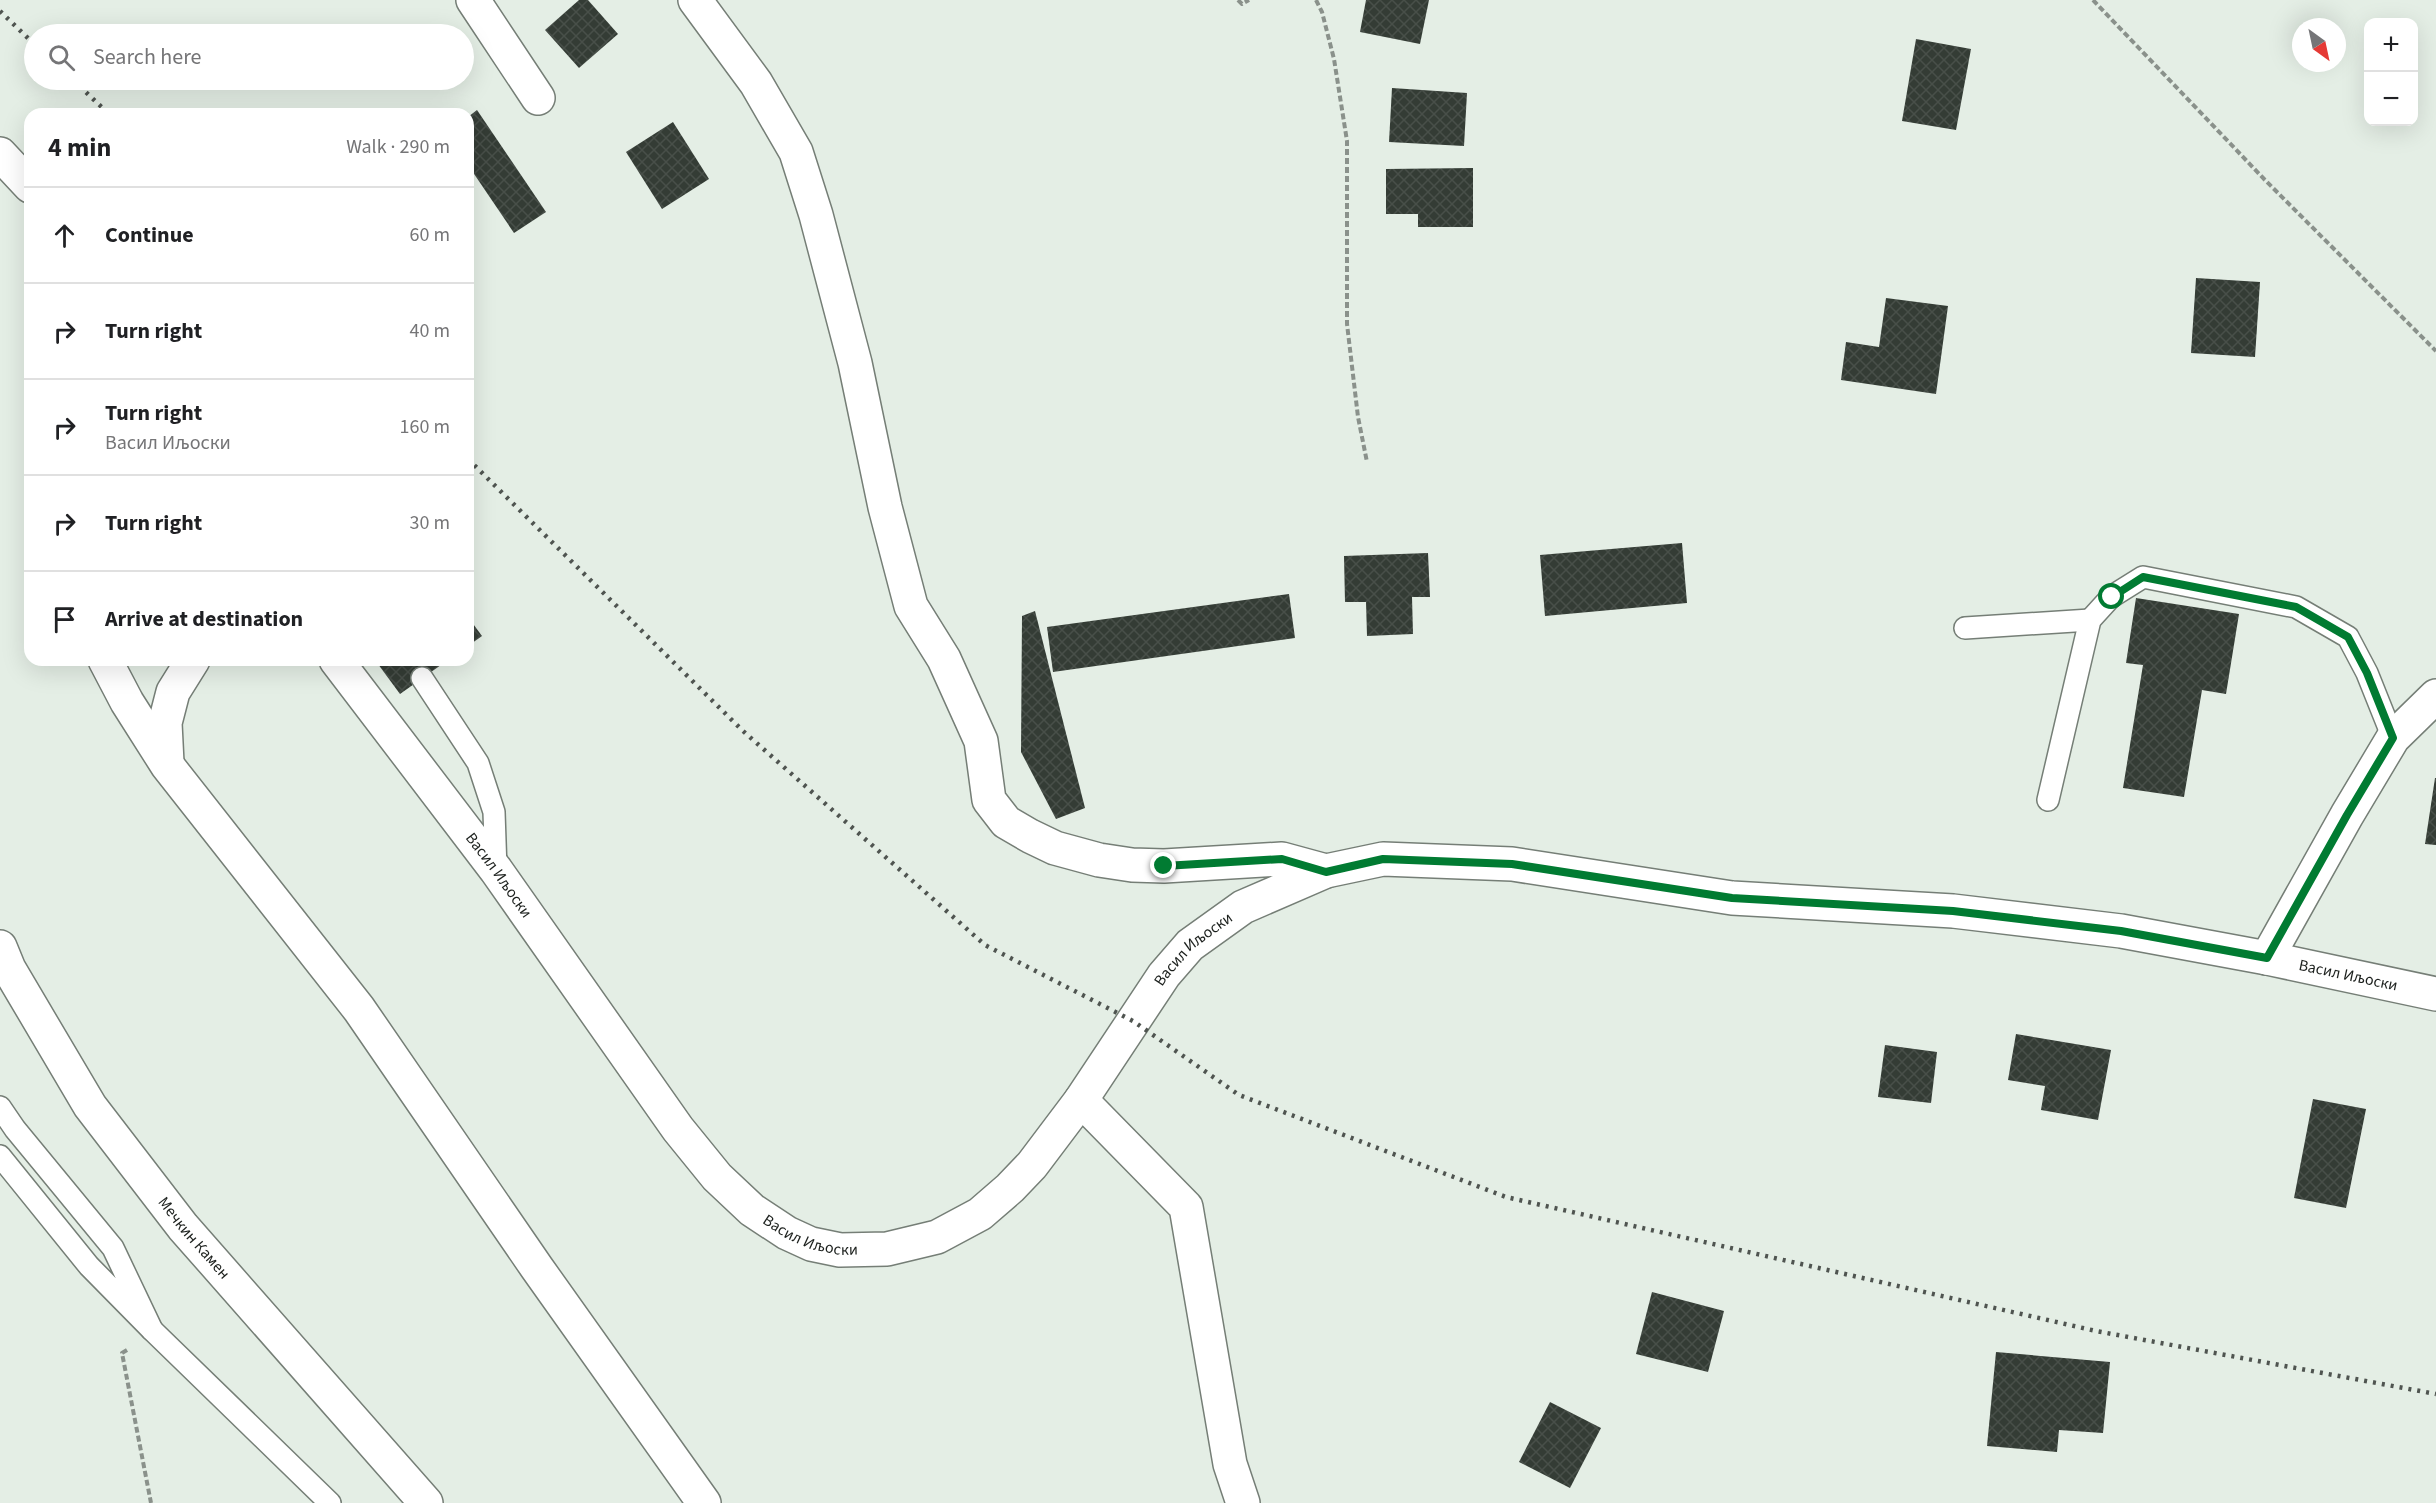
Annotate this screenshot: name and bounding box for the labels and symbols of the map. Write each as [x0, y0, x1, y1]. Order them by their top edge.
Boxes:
north arrow [2292, 18, 2346, 72]
route start [2098, 583, 2124, 609]
street label: Васил Иљоски [460, 828, 537, 922]
route end [1150, 852, 1176, 878]
street label: Васил Иљоски [1149, 907, 1237, 990]
street label: Васил Иљоски [2297, 954, 2400, 997]
street label: Мечкин Камен [153, 1192, 235, 1284]
street label: Васил Иљоски [759, 1209, 858, 1261]

